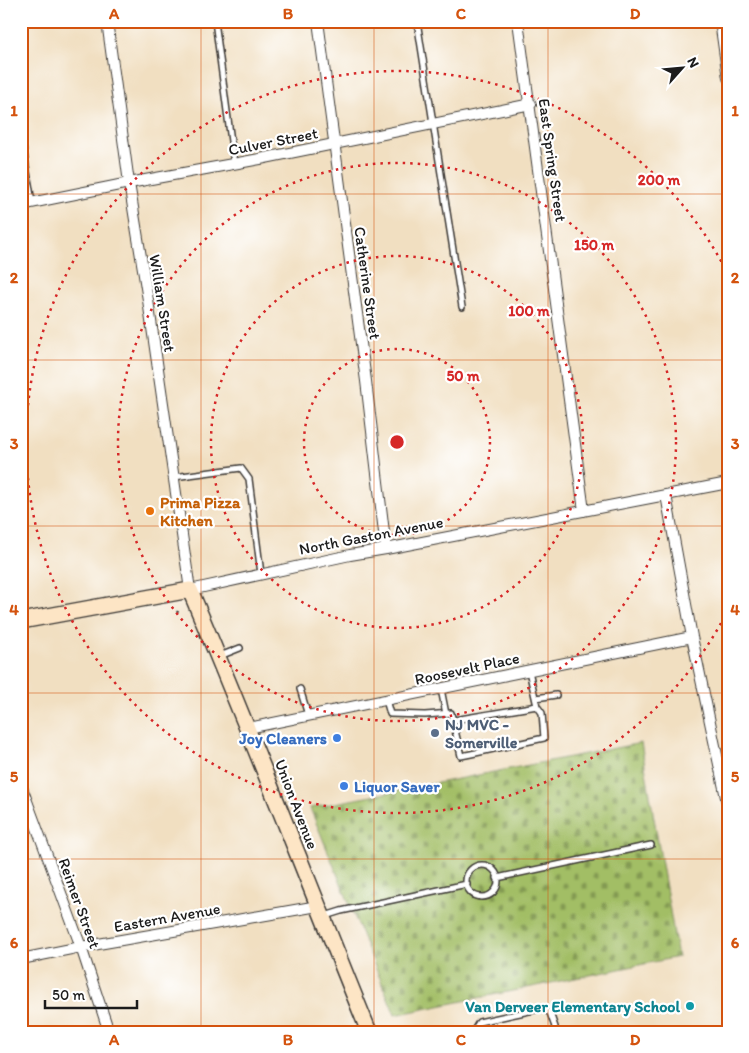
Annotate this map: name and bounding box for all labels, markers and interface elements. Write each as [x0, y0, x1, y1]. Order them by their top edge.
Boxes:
text: A [108, 4, 120, 23]
text: B [283, 4, 294, 23]
text: C [456, 4, 467, 23]
text: D [630, 4, 641, 23]
north arrow [656, 42, 706, 92]
text: N [683, 54, 703, 70]
street label: East Spring Street [534, 97, 571, 223]
text: 1 [10, 101, 18, 120]
text: 1 [731, 101, 739, 120]
street label: Culver Street [227, 123, 320, 159]
text: 200 m [638, 171, 681, 189]
street label: Catherine Street [350, 225, 385, 341]
text: 150 m [574, 236, 614, 254]
street label: William Street [145, 253, 180, 353]
text: 2 [10, 268, 19, 287]
text: 2 [731, 268, 740, 287]
text: 100 m [508, 302, 550, 320]
text: 50 m [446, 367, 480, 385]
centre of rings [388, 433, 406, 451]
text: 3 [10, 434, 19, 453]
text: 3 [731, 434, 740, 453]
place label: Prima Pizza Kitchen [160, 493, 241, 530]
marker: Prima Pizza Kitchen [144, 505, 156, 517]
street label: North Gaston Avenue [297, 512, 445, 559]
text: 4 [9, 600, 19, 619]
text: 4 [730, 600, 740, 619]
street label: Roosevelt Place [413, 648, 522, 689]
place label: NJ MVC - Somerville [445, 715, 518, 752]
marker: NJ MVC - Somerville [429, 727, 441, 739]
place label: Joy Cleaners [238, 729, 327, 749]
marker: Joy Cleaners [331, 732, 343, 744]
street label: Union Avenue [271, 756, 322, 852]
text: 5 [10, 767, 19, 786]
text: 5 [731, 767, 740, 786]
place label: Liquor Saver [354, 777, 440, 797]
marker: Liquor Saver [338, 780, 350, 792]
street label: Reimer Street [54, 855, 105, 951]
street label: Eastern Avenue [112, 899, 222, 936]
text: 6 [10, 933, 19, 952]
text: 6 [731, 933, 740, 952]
scale bar [45, 978, 138, 1010]
text: 50 m [52, 986, 85, 1004]
place label: Van Derveer Elementary School [465, 997, 680, 1017]
marker: Van Derveer Elementary School [684, 1000, 696, 1012]
text: A [108, 1030, 120, 1049]
text: B [283, 1030, 294, 1049]
text: C [456, 1030, 467, 1049]
text: D [630, 1030, 641, 1049]

